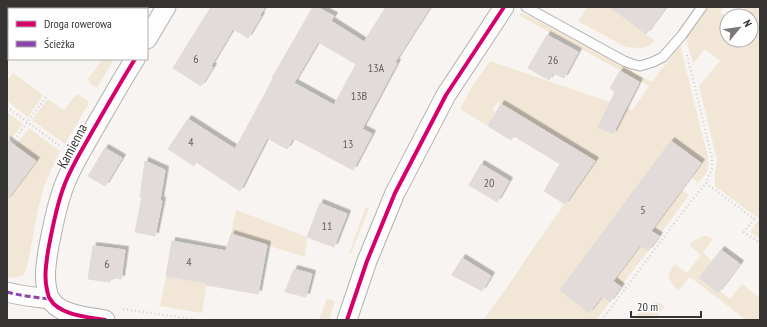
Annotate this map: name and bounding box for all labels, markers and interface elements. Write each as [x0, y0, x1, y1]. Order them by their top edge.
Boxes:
legend [8, 8, 148, 60]
north arrow [719, 8, 759, 48]
text: Droga rowerowa [44, 16, 112, 31]
text: N [740, 17, 755, 29]
text: Ścieżka [44, 36, 75, 51]
house number: 6 [193, 51, 199, 66]
house number: 26 [548, 52, 558, 67]
house number: 13A [368, 60, 385, 75]
house number: 13B [351, 88, 368, 103]
street label: Kamienna [53, 121, 91, 171]
house number: 4 [188, 134, 194, 149]
house number: 13 [343, 136, 353, 151]
house number: 20 [484, 175, 494, 190]
house number: 5 [640, 202, 646, 217]
house number: 11 [322, 218, 332, 233]
house number: 4 [186, 254, 192, 269]
house number: 6 [104, 256, 110, 271]
scale bar [631, 293, 701, 319]
text: 20 m [637, 299, 658, 314]

